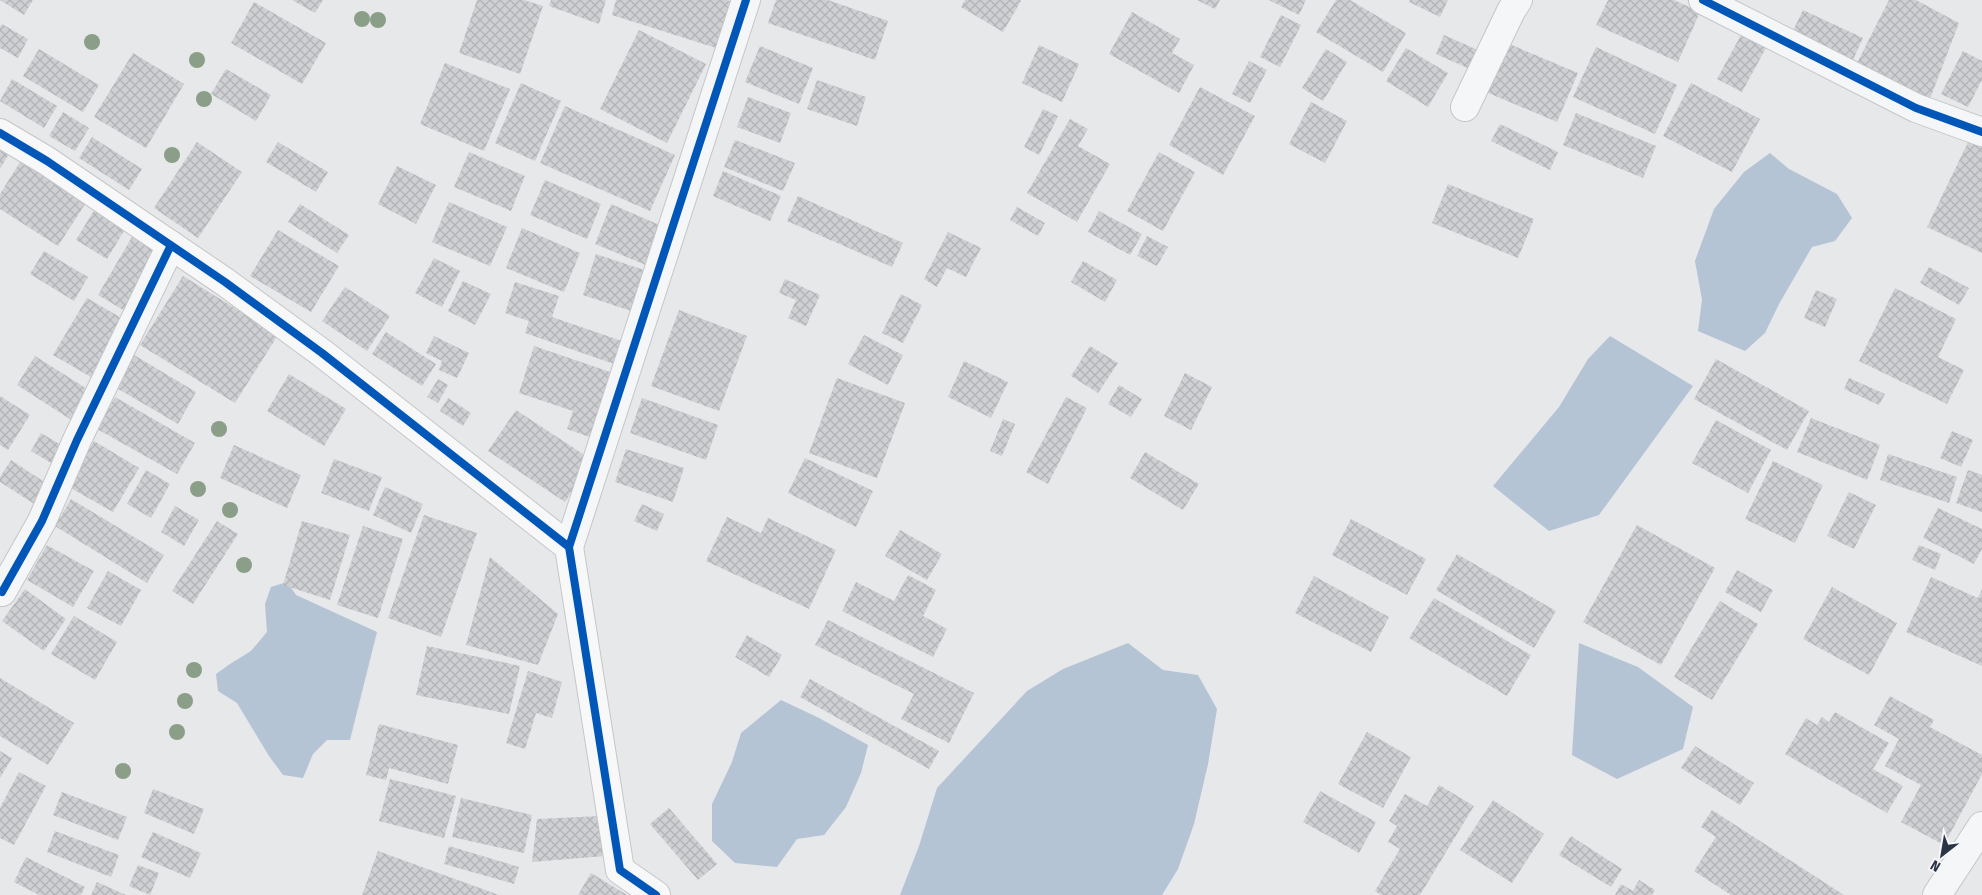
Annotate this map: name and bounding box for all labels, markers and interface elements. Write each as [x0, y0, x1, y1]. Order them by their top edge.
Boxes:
north arrow [1917, 830, 1967, 880]
text: N [1928, 856, 1944, 875]

